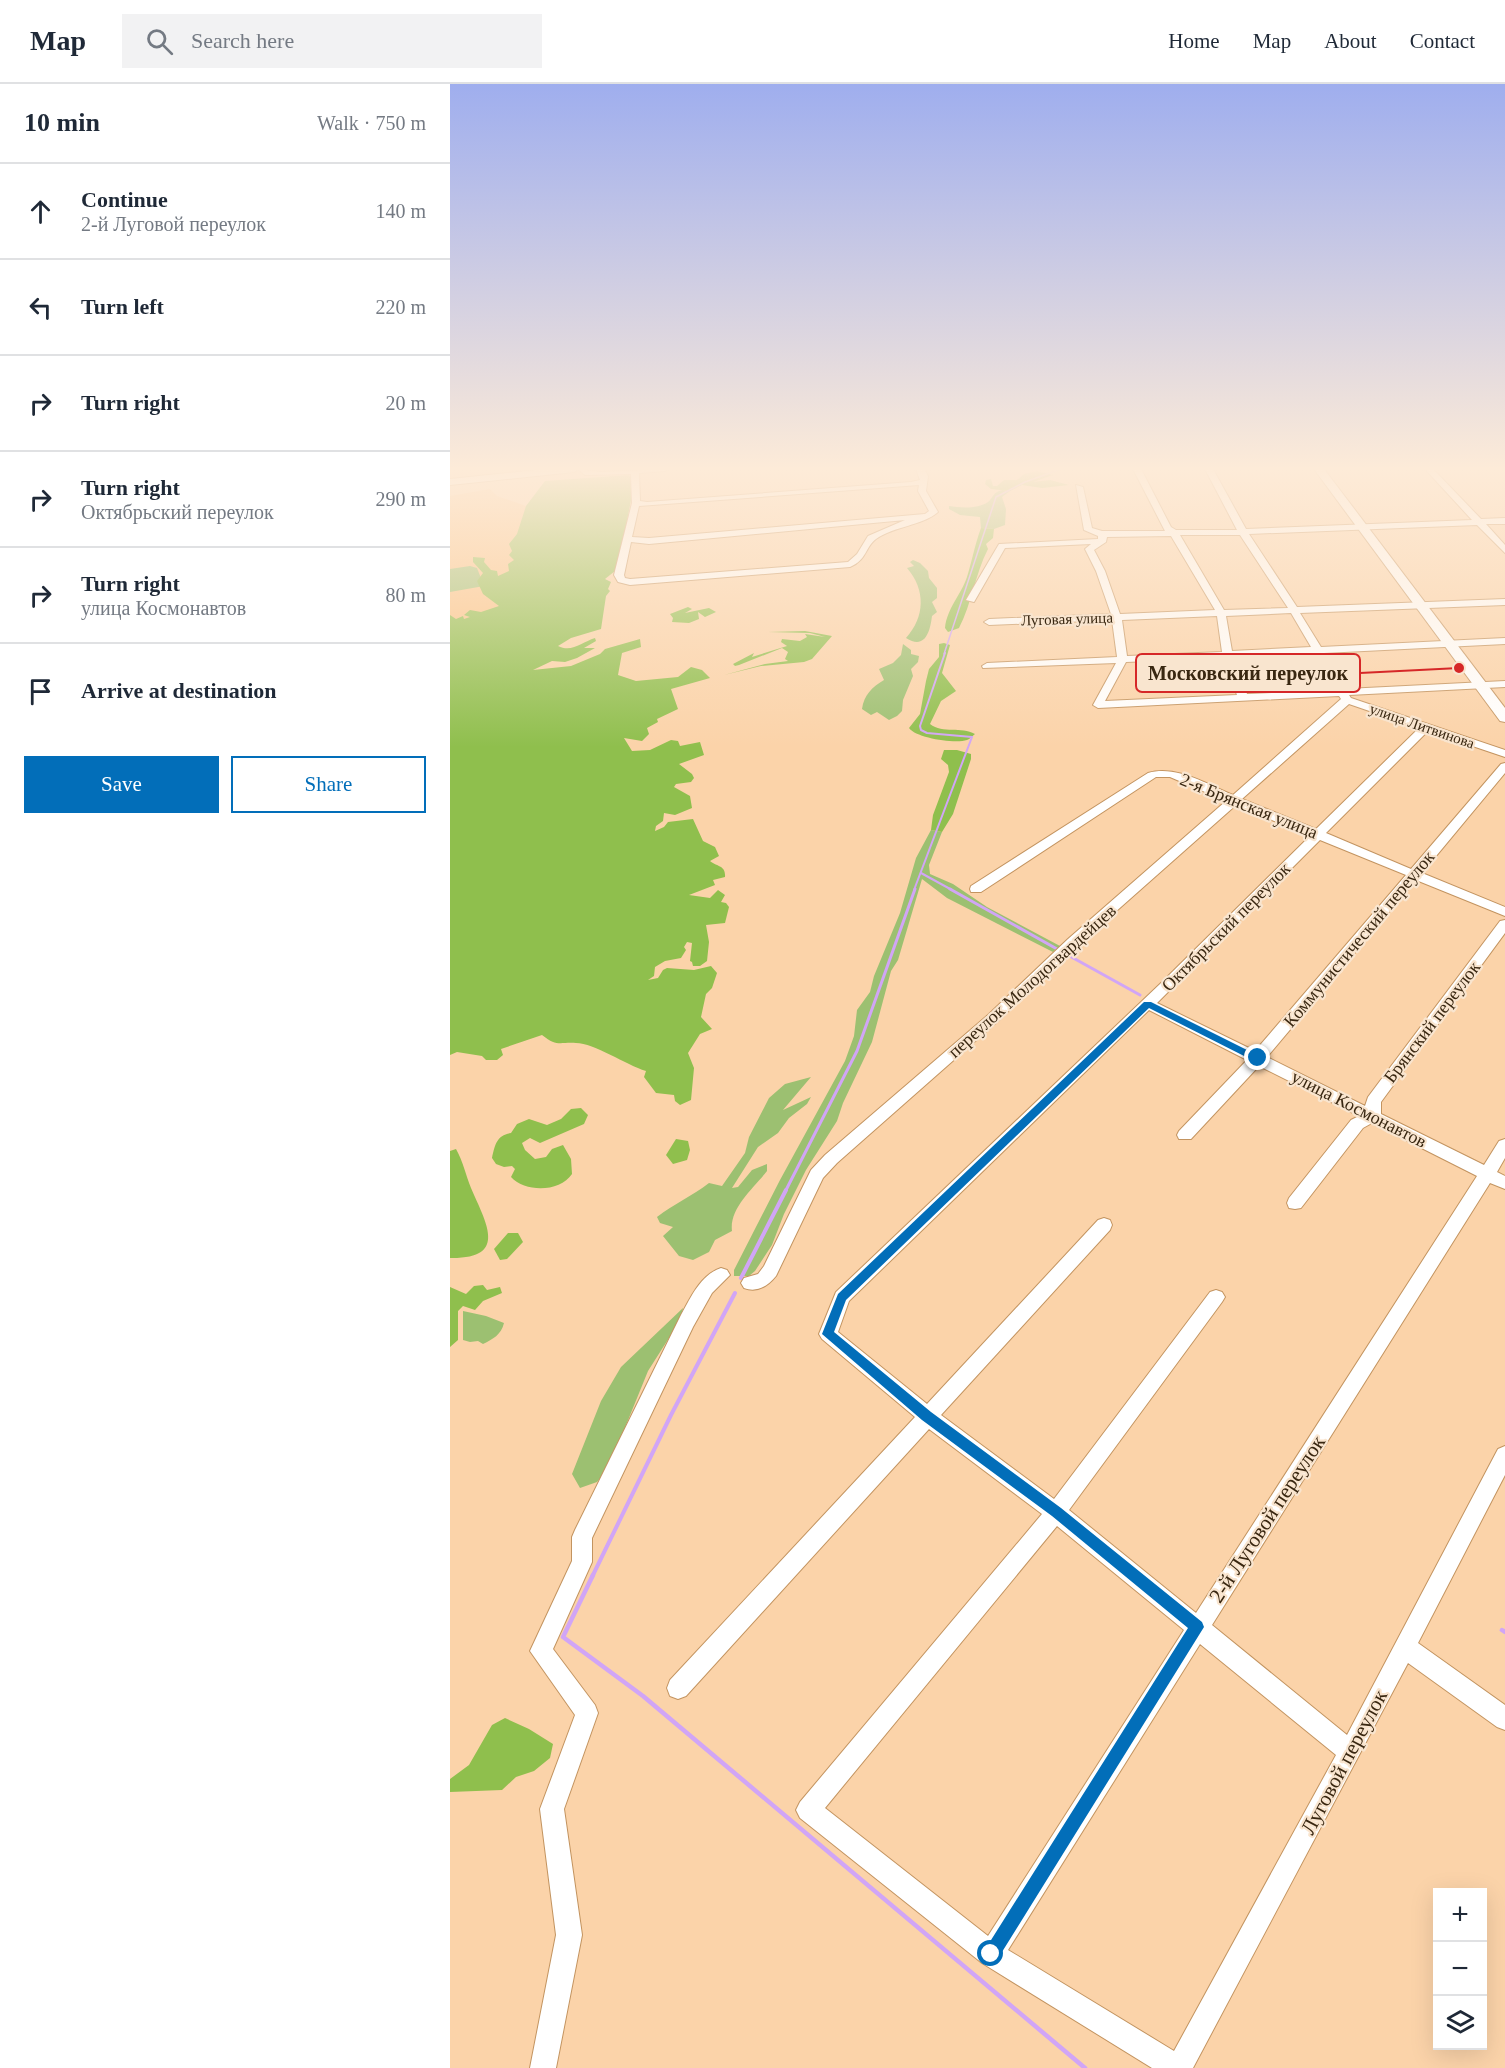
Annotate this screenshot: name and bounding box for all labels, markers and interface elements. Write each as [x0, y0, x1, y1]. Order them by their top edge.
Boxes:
search box [122, 14, 542, 68]
text: Map [30, 25, 86, 56]
icon: search [143, 25, 176, 58]
text: Search here [191, 28, 294, 53]
text: Home [1168, 29, 1220, 53]
text: Map [1253, 29, 1291, 53]
text: About [1324, 29, 1377, 53]
text: Contact [1410, 29, 1475, 53]
text: 10 min [24, 108, 100, 137]
text: Walk · 750 m [317, 112, 426, 134]
text: Continue [81, 187, 168, 212]
icon: ahead [24, 195, 57, 228]
text: 140 m [375, 200, 426, 222]
text: 2-й Луговой переулок [81, 213, 266, 235]
icon: left [24, 291, 57, 324]
text: Turn left [81, 294, 164, 319]
text: 220 m [375, 296, 426, 318]
icon: right [24, 387, 57, 420]
text: Turn right [81, 390, 180, 415]
text: 20 m [385, 392, 426, 414]
text: Turn right [81, 475, 180, 500]
icon: right [24, 483, 57, 516]
text: 290 m [375, 488, 426, 510]
text: Октябрьский переулок [81, 501, 274, 523]
text: Turn right [81, 571, 180, 596]
icon: right [24, 579, 57, 612]
text: 80 m [385, 584, 426, 606]
text: улица Космонавтов [81, 597, 246, 619]
street label: Луговая улица [1021, 609, 1113, 629]
callout: Московский переулок [1136, 654, 1360, 692]
text: Московский переулок [1148, 662, 1348, 685]
icon: arrive [24, 675, 57, 708]
text: Arrive at destination [81, 678, 277, 703]
street label: улица Литвинова [1368, 701, 1477, 752]
button: Save [24, 756, 219, 813]
button: Share [231, 756, 426, 813]
street label: 2-я Брянская улица [1177, 769, 1321, 843]
street label: Коммунистический переулок [1280, 847, 1439, 1031]
street label: Октябрьский переулок [1158, 858, 1295, 995]
street label: переулок Молодогвардейцев [944, 900, 1120, 1062]
street label: Брянский переулок [1380, 957, 1484, 1087]
route end [1244, 1044, 1270, 1070]
street label: улица Космонавтов [1288, 1066, 1430, 1152]
street label: 2-й Луговой переулок [1204, 1430, 1330, 1607]
street label: Луговой переулок [1296, 1685, 1393, 1838]
map controls [1433, 1888, 1487, 2050]
button: + [1433, 1888, 1487, 1942]
route start [977, 1940, 1003, 1966]
button: − [1433, 1942, 1487, 1996]
button: layers [1433, 1996, 1487, 2050]

